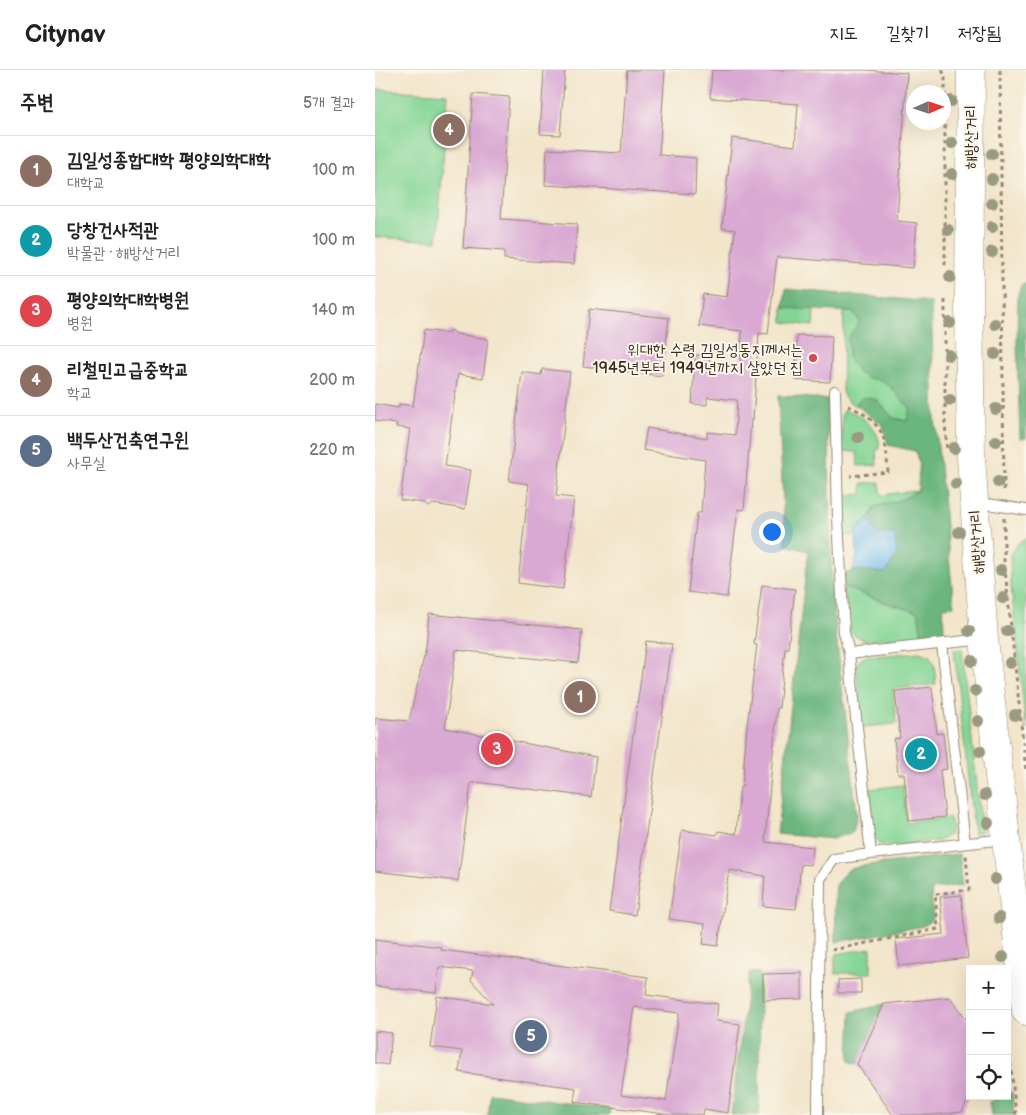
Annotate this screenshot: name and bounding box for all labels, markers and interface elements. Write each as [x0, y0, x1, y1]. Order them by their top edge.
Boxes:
text: Citynav [25, 20, 106, 49]
text: 지도 [829, 23, 858, 44]
text: 길찾기 [886, 23, 930, 44]
text: 저장됨 [958, 23, 1001, 44]
north arrow [906, 85, 951, 130]
text: 주변 [20, 90, 54, 115]
text: 5개 결과 [303, 94, 355, 113]
street label: 해방산거리 [962, 105, 981, 169]
pin: 4 [433, 111, 465, 149]
text: 김일성종합대학 평양의학대학 [67, 149, 271, 172]
text: 1 [33, 161, 39, 180]
text: 100 m [312, 161, 355, 180]
text: 대학교 [67, 174, 106, 193]
text: 당창건사적관 [67, 219, 159, 242]
text: 2 [31, 231, 41, 250]
text: 100 m [312, 231, 355, 250]
text: 박물관 · 해방산거리 [67, 244, 180, 263]
text: 평양의학대학병원 [67, 289, 189, 312]
text: 3 [31, 301, 41, 320]
text: 140 m [312, 301, 355, 320]
text: 병원 [67, 314, 93, 333]
place label: 위대한 수령 김일성동지께서는 1945년부터 1949년까지 살았던 집 [592, 341, 803, 378]
marker: 위대한 수령 김일성동지께서는 1945년부터 1949년까지 살았던 집 [807, 352, 819, 364]
text: 리철민고급중학교 [67, 359, 189, 382]
text: 4 [31, 371, 41, 390]
text: 200 m [309, 371, 355, 390]
text: 학교 [67, 384, 93, 403]
text: 백두산건축연구윈 [67, 429, 189, 452]
text: 5 [31, 441, 41, 460]
text: 220 m [309, 441, 355, 460]
text: 사무실 [67, 454, 106, 473]
street label: 해방산거리 [966, 509, 989, 575]
your location [759, 519, 785, 545]
pin: 1 [564, 678, 596, 716]
pin: 3 [481, 730, 513, 768]
pin: 2 [905, 735, 937, 773]
map controls [966, 965, 1011, 1100]
button: + [966, 965, 1011, 1010]
button: − [966, 1010, 1011, 1055]
pin: 5 [515, 1017, 547, 1055]
button: locate [966, 1055, 1011, 1100]

